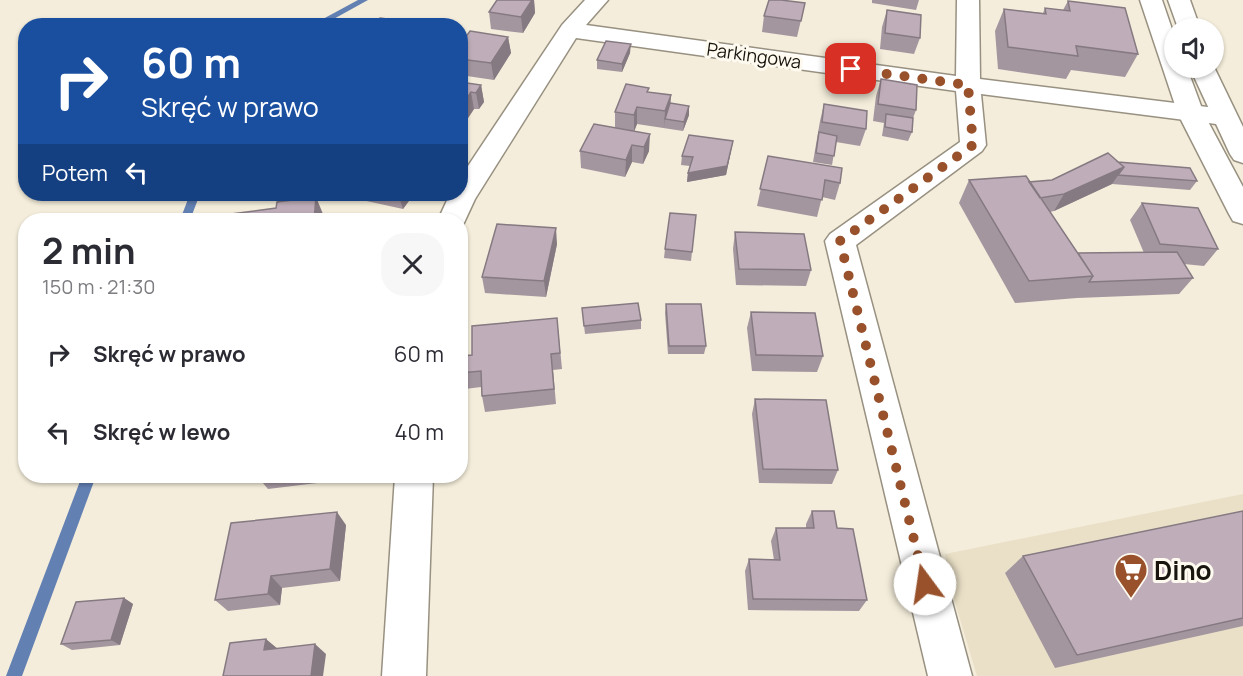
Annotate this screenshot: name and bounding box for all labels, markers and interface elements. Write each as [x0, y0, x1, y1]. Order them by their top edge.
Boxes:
map controls [1164, 18, 1224, 78]
button: sound [1164, 18, 1224, 78]
text: 60 m [141, 33, 241, 91]
street label: Parkingowa [705, 37, 803, 73]
icon: right [42, 42, 120, 120]
pin [825, 43, 876, 94]
icon: arrive [834, 52, 867, 85]
text: Skręć w prawo [141, 88, 319, 125]
icon: left [120, 156, 153, 189]
text: Potem [42, 158, 108, 188]
text: 2 min [42, 226, 136, 275]
button: close [381, 233, 444, 296]
text: 150 m · 21:30 [42, 273, 155, 300]
icon: right [42, 338, 75, 371]
text: Skręć w prawo [93, 339, 246, 369]
text: 60 m [394, 339, 444, 369]
icon: left [42, 416, 75, 449]
text: Skręć w lewo [93, 417, 230, 447]
text: 40 m [395, 417, 444, 447]
position arrow [893, 552, 957, 616]
supermarket icon: Dino [1113, 552, 1149, 599]
place label: Dino [1154, 552, 1212, 588]

